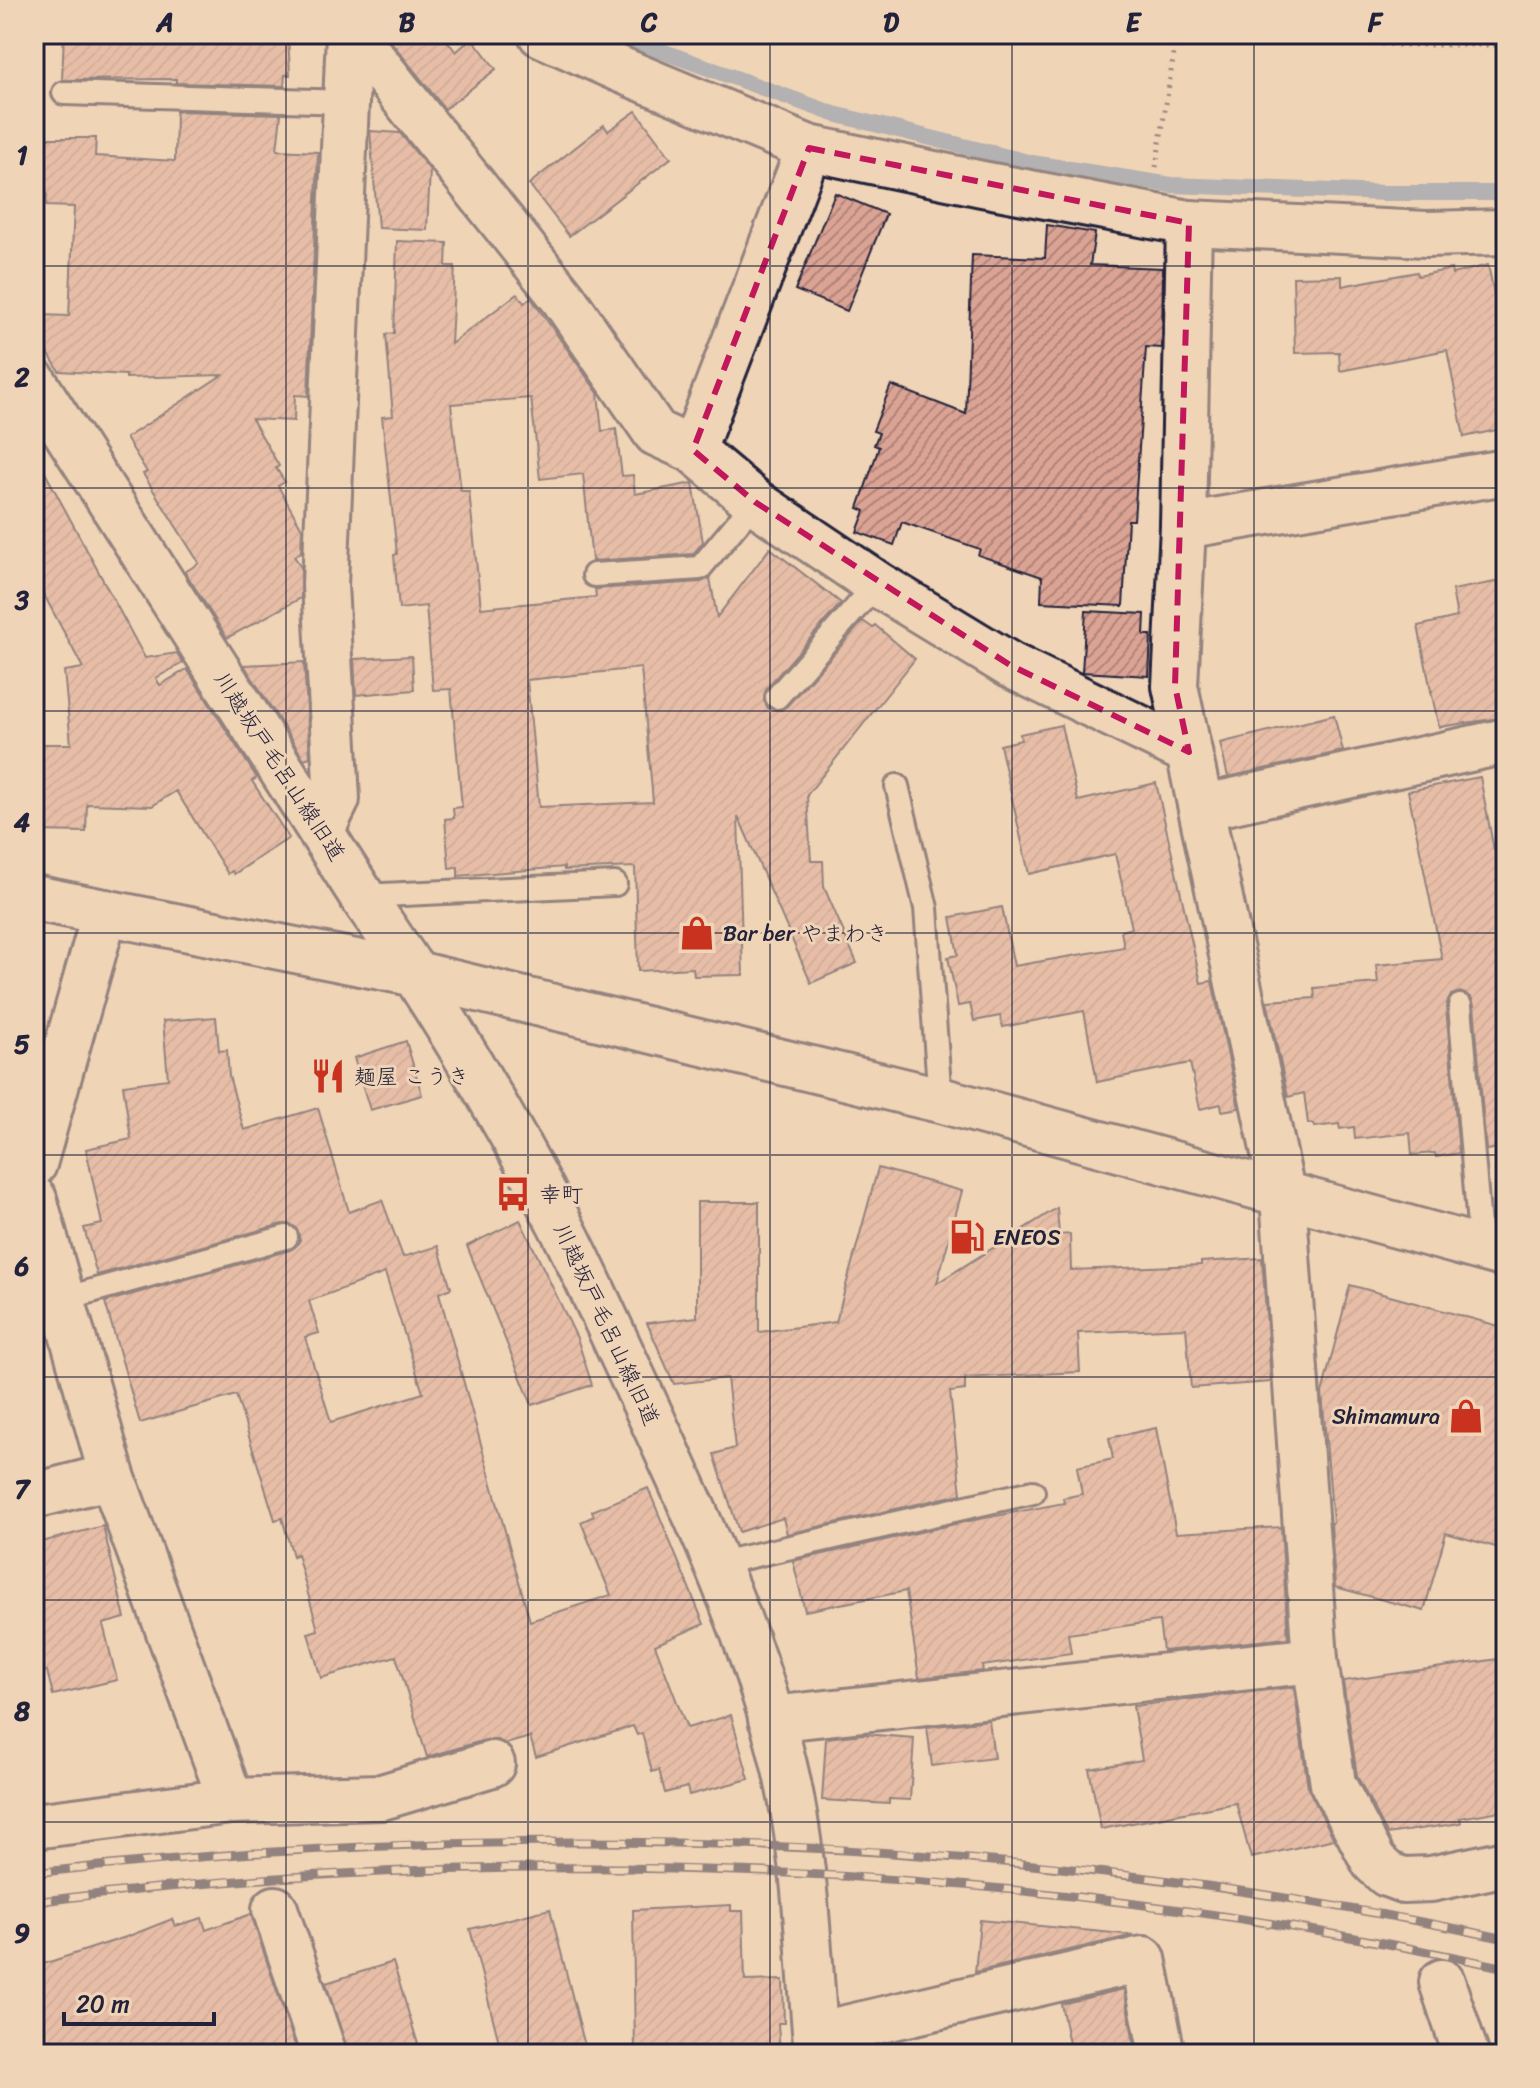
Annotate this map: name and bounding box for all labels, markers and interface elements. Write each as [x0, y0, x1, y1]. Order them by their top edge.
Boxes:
text: A [155, 0, 174, 45]
text: B [399, 0, 416, 45]
text: C [640, 0, 658, 45]
text: D [883, 0, 899, 45]
text: E [1126, 0, 1143, 45]
text: F [1367, 0, 1384, 45]
text: 1 [16, 132, 28, 178]
text: 2 [13, 354, 30, 400]
text: 3 [14, 577, 30, 623]
street label: 川越坂戸毛呂山線旧道 [203, 663, 356, 869]
text: 4 [14, 799, 30, 845]
shop icon: Bar ber やまわき [678, 914, 716, 952]
place label: Bar ber やまわき [723, 914, 888, 953]
text: 5 [14, 1021, 30, 1067]
restaurant icon: 麺屋 こうき [309, 1057, 347, 1095]
place label: 麺屋 こうき [354, 1057, 470, 1096]
bus stop icon: 幸町 [494, 1175, 532, 1213]
place label: 幸町 [539, 1175, 583, 1214]
street label: 川越坂戸毛呂山線旧道 [542, 1216, 671, 1432]
fuel station icon: ENEOS [948, 1218, 986, 1256]
place label: ENEOS [993, 1218, 1061, 1257]
text: 6 [14, 1243, 30, 1289]
place label: Shimamura [1332, 1397, 1440, 1436]
shop icon: Shimamura [1447, 1397, 1485, 1435]
text: 7 [15, 1466, 32, 1512]
text: 8 [13, 1688, 30, 1734]
text: 9 [14, 1910, 30, 1956]
scale bar [64, 1976, 214, 2026]
text: 20 m [76, 1983, 130, 2025]

